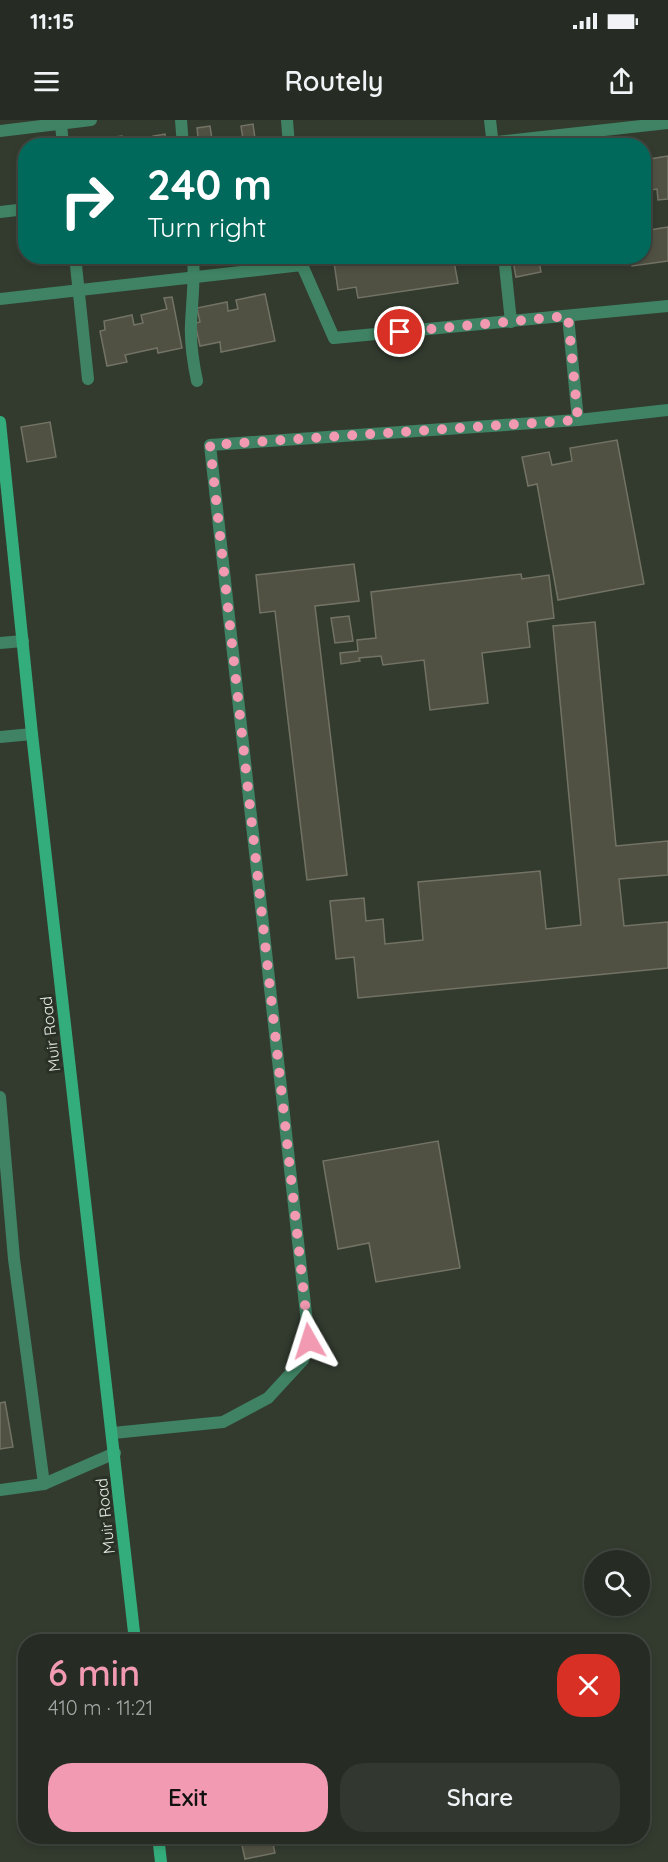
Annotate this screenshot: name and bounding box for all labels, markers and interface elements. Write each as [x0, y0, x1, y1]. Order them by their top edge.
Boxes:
text: 11:15 [30, 7, 74, 35]
text: Routely [285, 64, 383, 98]
icon: menu [30, 65, 63, 98]
icon: share [605, 65, 638, 98]
text: 240 m [147, 158, 272, 211]
icon: right [48, 162, 126, 240]
text: Turn right [147, 210, 266, 244]
pin [374, 306, 425, 357]
icon: arrive [383, 315, 416, 348]
street label: Muir Road [35, 995, 65, 1073]
position arrow [277, 1309, 341, 1373]
street label: Muir Road [91, 1477, 119, 1555]
map controls [584, 1550, 650, 1616]
button: search [584, 1550, 650, 1616]
text: 6 min [48, 1650, 140, 1695]
button: close [557, 1654, 620, 1717]
text: 410 m · 11:21 [48, 1695, 153, 1720]
button: Exit [48, 1763, 328, 1832]
button: Share [340, 1763, 620, 1832]

